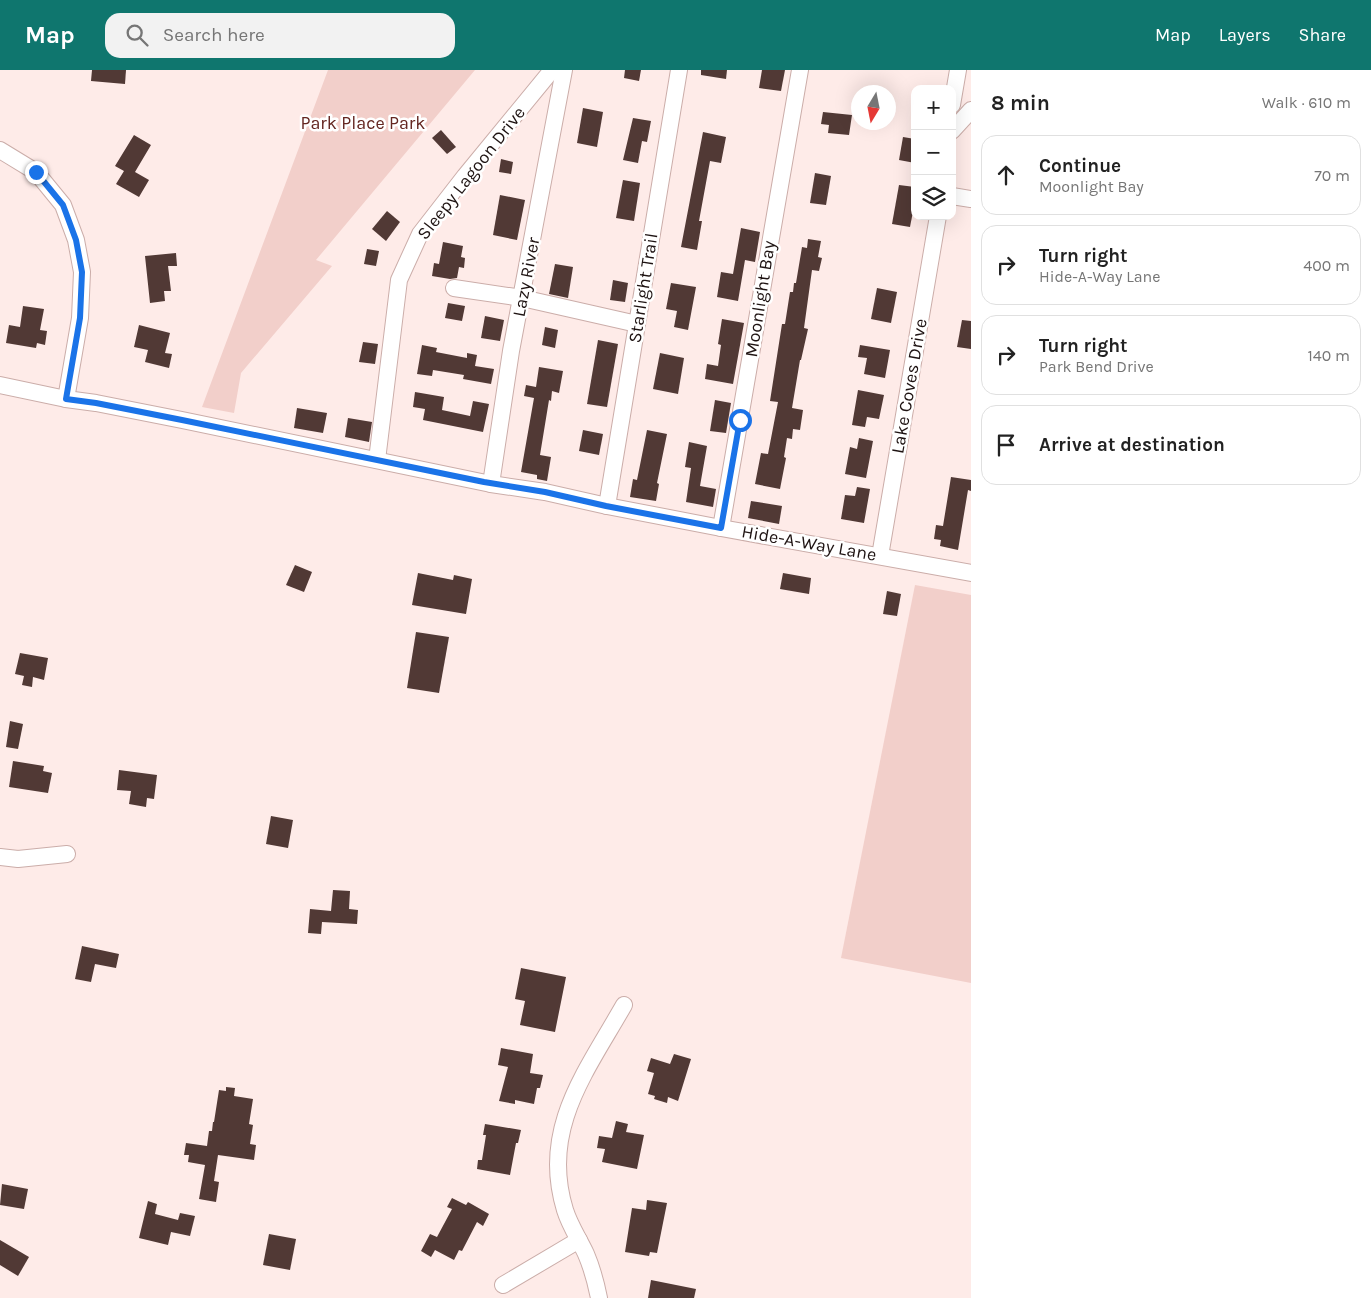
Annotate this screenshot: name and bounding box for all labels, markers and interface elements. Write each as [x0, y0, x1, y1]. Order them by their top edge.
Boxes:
search box [105, 13, 455, 58]
text: Map [25, 21, 75, 49]
icon: search [123, 21, 151, 49]
text: Search here [163, 24, 265, 46]
text: Map [1155, 24, 1191, 46]
text: Layers [1219, 24, 1271, 46]
text: Share [1299, 24, 1346, 46]
north arrow [851, 85, 896, 130]
map controls [911, 85, 956, 220]
button: + [911, 85, 956, 130]
text: 8 min [991, 91, 1050, 115]
text: Walk · 610 m [1262, 93, 1351, 112]
street label: Sleepy Lagoon Drive [412, 102, 530, 244]
park label: Park Place Park [300, 112, 426, 134]
button: − [911, 130, 956, 175]
text: Continue [1039, 155, 1121, 177]
route end [25, 161, 48, 184]
icon: ahead [992, 161, 1020, 189]
text: 70 m [1314, 166, 1350, 185]
button: layers [911, 175, 956, 220]
text: Moonlight Bay [1039, 177, 1144, 196]
street label: Starlight Trail [623, 231, 663, 345]
street label: Lazy River [508, 235, 545, 319]
street label: Moonlight Bay [740, 239, 780, 359]
text: Turn right [1039, 245, 1128, 267]
icon: right [992, 251, 1020, 279]
text: 400 m [1303, 256, 1350, 275]
text: Hide-A-Way Lane [1039, 267, 1161, 286]
street label: Lake Coves Drive [886, 317, 932, 455]
text: Turn right [1039, 335, 1128, 357]
icon: right [992, 341, 1020, 369]
text: 140 m [1308, 346, 1350, 365]
text: Park Bend Drive [1039, 357, 1154, 376]
route start [729, 409, 752, 432]
icon: arrive [992, 431, 1020, 459]
text: Arrive at destination [1039, 434, 1225, 456]
street label: Hide-A-Way Lane [740, 520, 878, 566]

